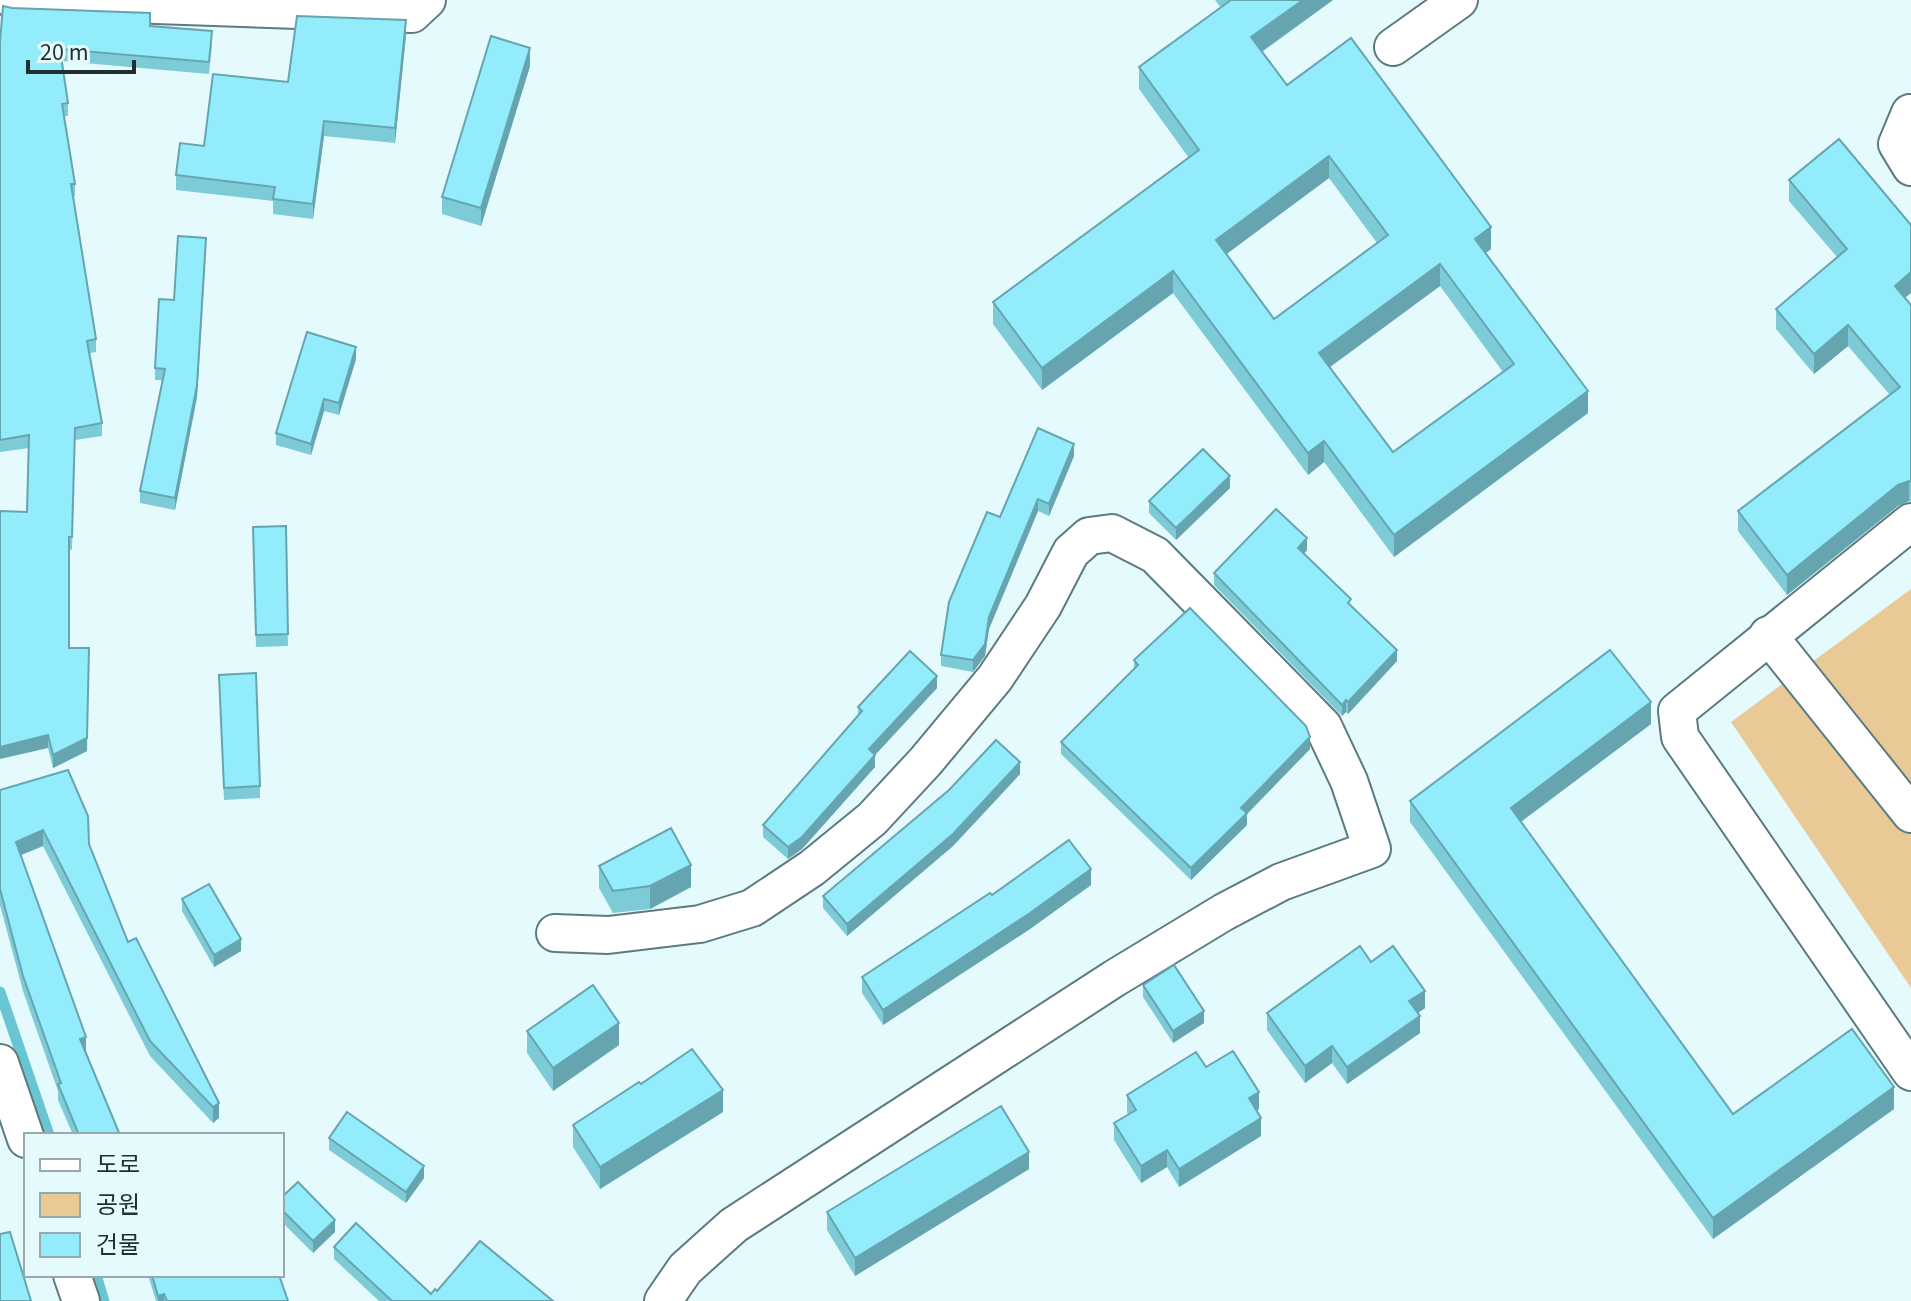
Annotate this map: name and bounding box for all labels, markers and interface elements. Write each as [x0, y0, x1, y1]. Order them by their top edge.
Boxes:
scale bar [28, 24, 134, 74]
text: 20 m [40, 35, 89, 70]
legend [24, 1133, 284, 1277]
text: 도로 [96, 1148, 140, 1183]
text: 공원 [96, 1188, 140, 1223]
text: 건물 [96, 1228, 140, 1263]

